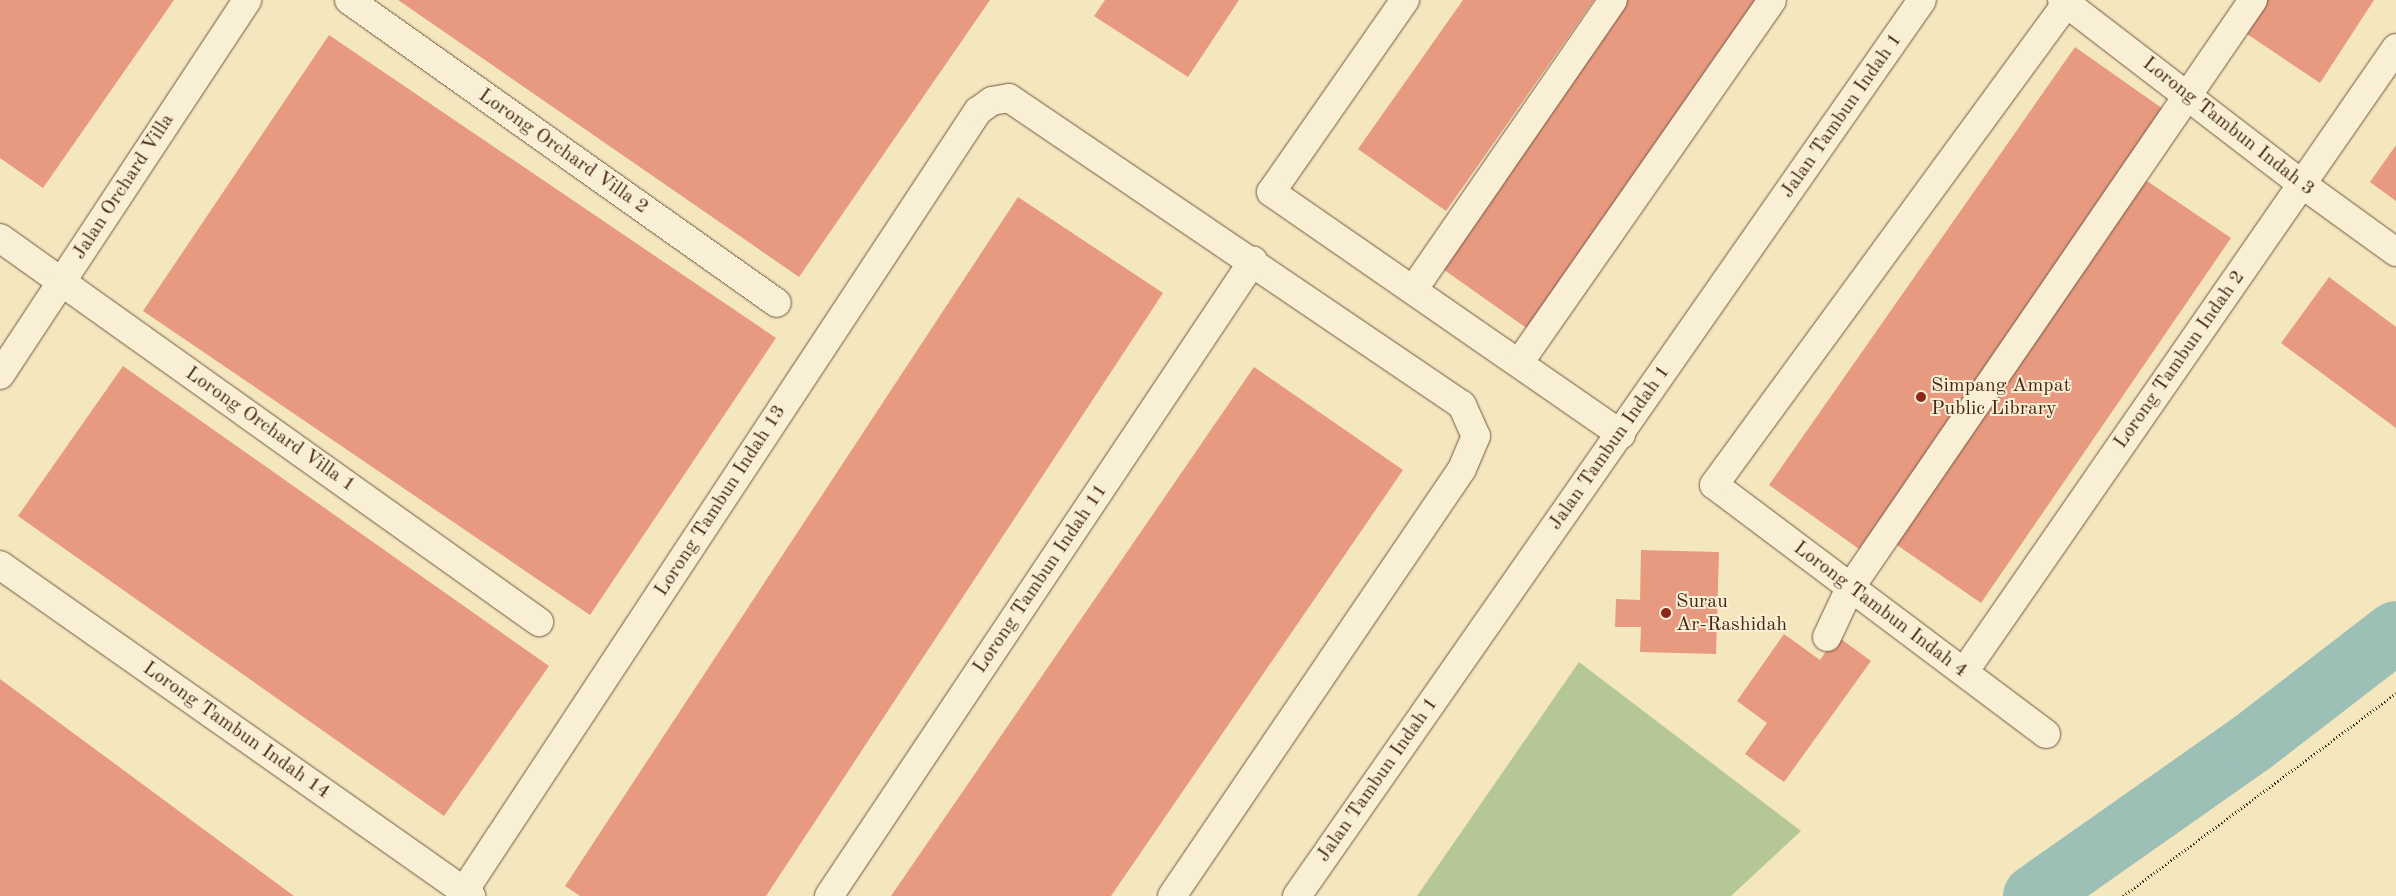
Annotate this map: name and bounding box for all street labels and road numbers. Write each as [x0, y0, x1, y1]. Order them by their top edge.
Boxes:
street label: Jalan Tambun Indah 1 [1776, 29, 1908, 203]
street label: Lorong Tambun Indah 3 [2137, 52, 2319, 202]
street label: Lorong Orchard Villa 2 [473, 84, 653, 220]
street label: Jalan Orchard Villa [68, 110, 180, 264]
street label: Lorong Tambun Indah 2 [2109, 266, 2251, 454]
street label: Jalan Tambun Indah 1 [1544, 361, 1676, 535]
street label: Lorong Orchard Villa 1 [180, 362, 360, 498]
street label: Lorong Tambun Indah 13 [650, 401, 792, 601]
street label: Lorong Tambun Indah 11 [969, 480, 1113, 678]
street label: Lorong Tambun Indah 4 [1788, 537, 1972, 683]
street label: Lorong Tambun Indah 14 [138, 657, 334, 805]
street label: Jalan Tambun Indah 1 [1312, 693, 1444, 867]

